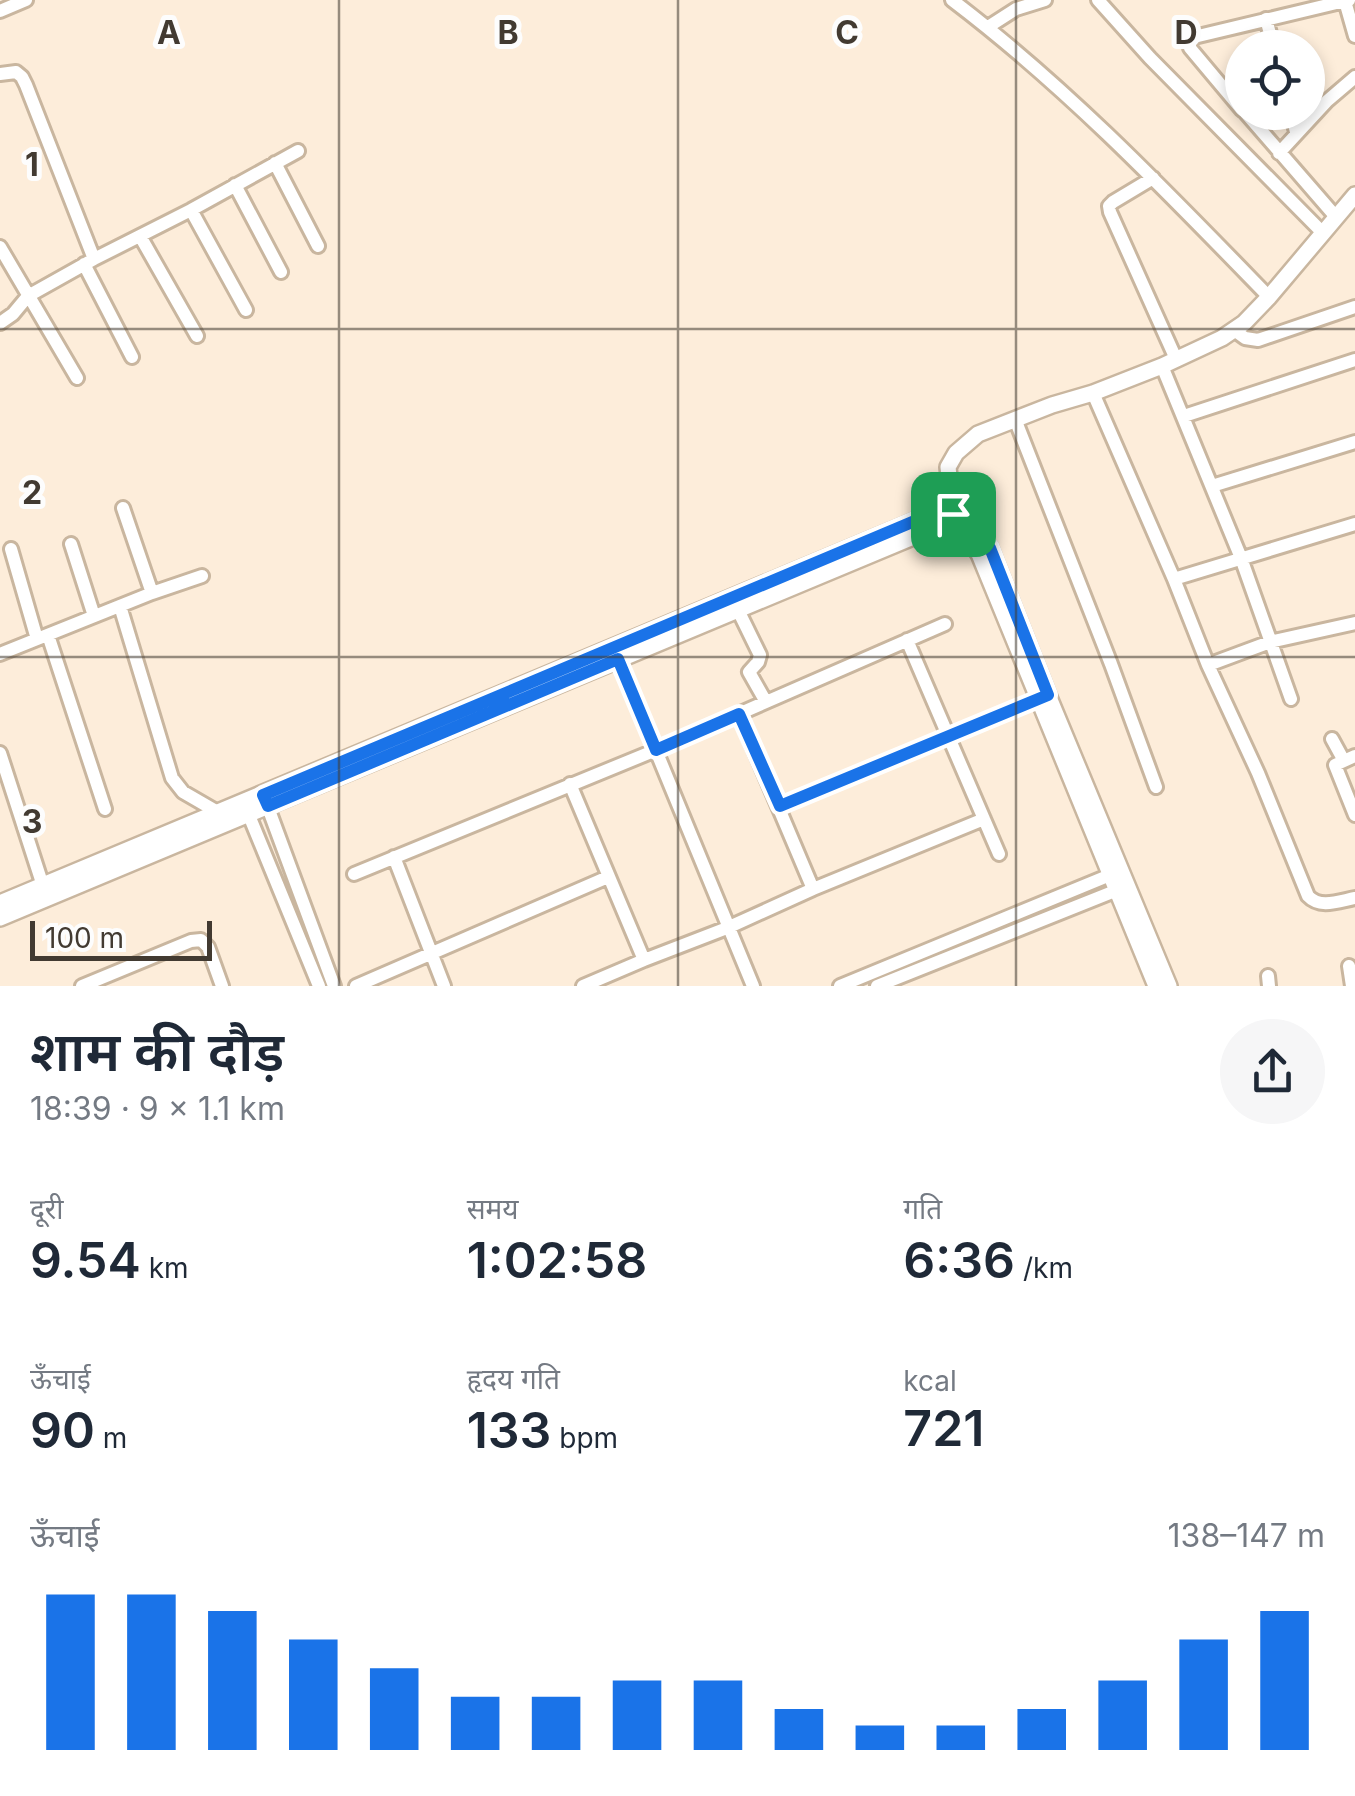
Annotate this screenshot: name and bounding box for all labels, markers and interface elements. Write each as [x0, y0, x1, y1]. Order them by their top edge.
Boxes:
text: A [157, 13, 181, 52]
text: B [497, 13, 519, 52]
text: C [835, 13, 859, 52]
text: D [1174, 13, 1198, 52]
map controls [1225, 30, 1325, 130]
button: locate [1225, 30, 1325, 130]
text: 1 [25, 145, 39, 184]
pin [911, 472, 996, 557]
text: 2 [22, 473, 42, 512]
icon: arrive [926, 487, 981, 542]
text: 3 [22, 802, 42, 841]
scale bar [30, 916, 212, 960]
text: 100 m [45, 921, 124, 955]
text: शाम की दौड़ [30, 1018, 284, 1084]
button: share [1220, 1019, 1325, 1124]
text: 18:39 · 9 × 1.1 km [30, 1089, 285, 1128]
text: दूरी [30, 1192, 64, 1226]
text: समय [467, 1192, 519, 1226]
text: गति [903, 1192, 942, 1226]
text: 9.54 [30, 1230, 141, 1290]
text: 1:02:58 [467, 1230, 647, 1290]
text: 6:36 [903, 1230, 1015, 1290]
text: km [141, 1251, 189, 1285]
text: /km [1015, 1251, 1073, 1285]
text: ऊँचाई [30, 1362, 91, 1396]
text: हृदय गति [467, 1362, 560, 1396]
text: kcal [903, 1364, 957, 1398]
text: 721 [903, 1398, 984, 1458]
text: 90 [30, 1400, 95, 1460]
text: 133 [467, 1400, 551, 1460]
text: m [95, 1421, 127, 1455]
text: bpm [551, 1421, 618, 1455]
text: ऊँचाई [30, 1516, 99, 1555]
text: 138–147 m [1168, 1516, 1325, 1555]

